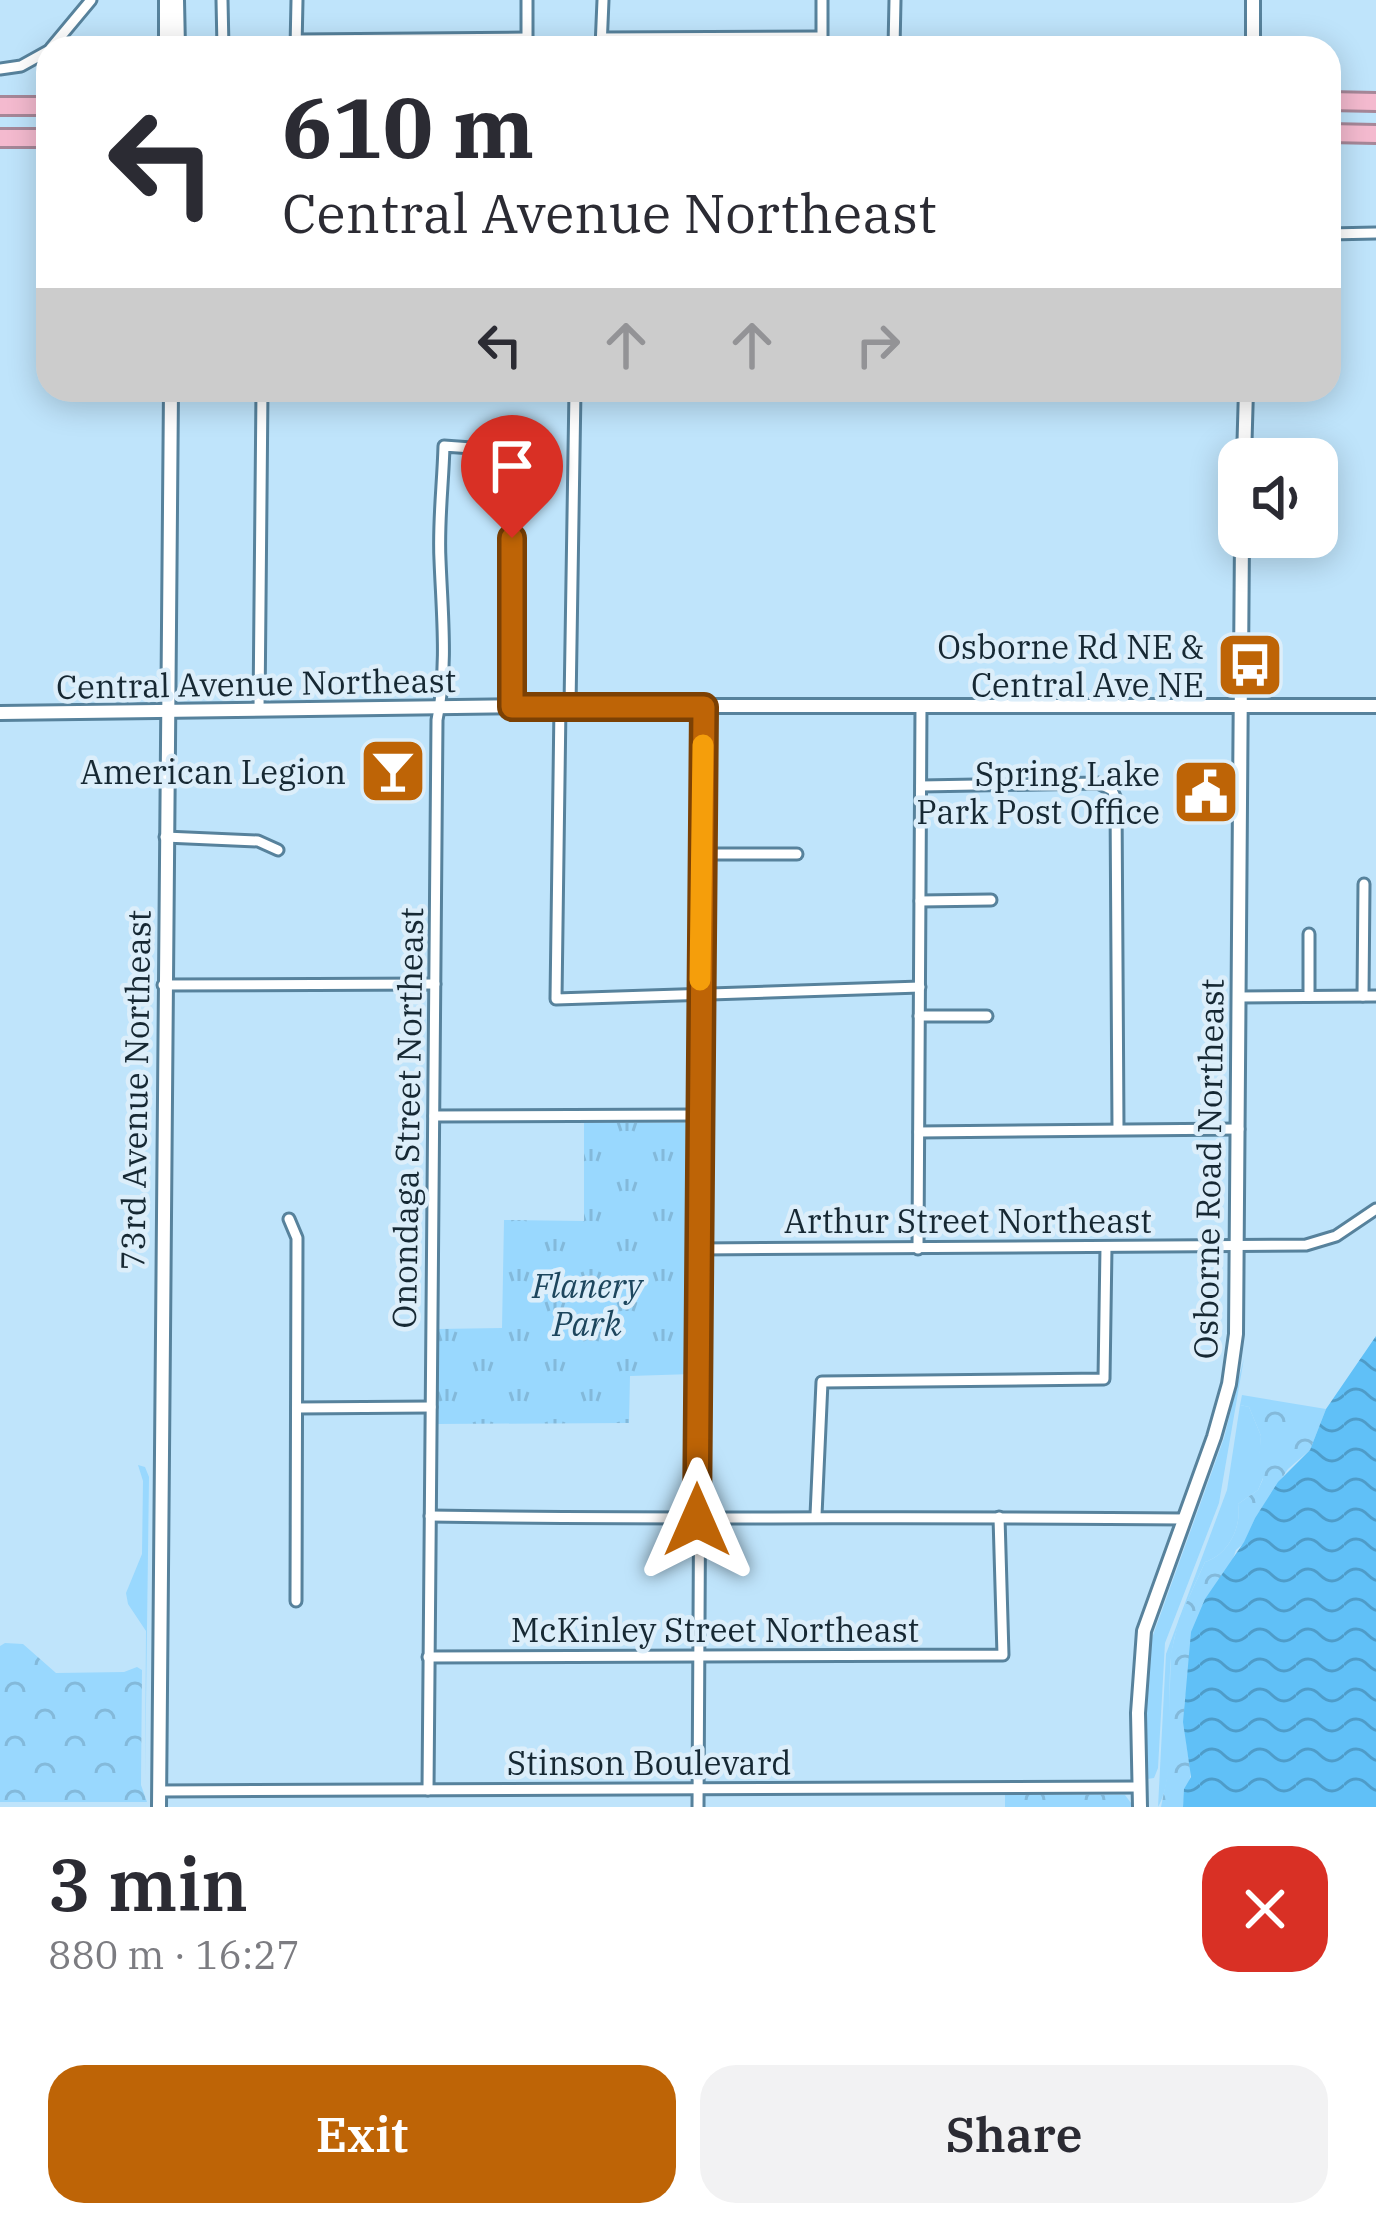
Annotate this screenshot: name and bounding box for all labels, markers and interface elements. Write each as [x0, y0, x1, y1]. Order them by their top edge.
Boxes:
text: 610 m [282, 72, 534, 181]
icon: left [84, 84, 240, 240]
text: Central Avenue Northeast [282, 178, 937, 248]
icon: left [467, 312, 533, 378]
icon: ahead [593, 312, 659, 378]
icon: ahead [719, 312, 785, 378]
icon: right [845, 312, 911, 378]
pin [461, 415, 563, 538]
icon: arrive [479, 433, 545, 499]
map controls [1218, 438, 1338, 558]
button: sound [1218, 438, 1338, 558]
place label: Osborne Rd NE & Central Ave NE [937, 625, 1204, 706]
bus stop icon: Osborne Rd NE & Central Ave NE [1215, 630, 1285, 700]
street label: Central Avenue Northeast [56, 658, 456, 708]
bar icon: American Legion [358, 736, 428, 806]
place label: American Legion [80, 750, 346, 793]
place label: Spring Lake Park Post Office [916, 752, 1160, 833]
public building icon: Spring Lake Park Post Office [1171, 757, 1241, 827]
street label: Onondaga Street Northeast [382, 907, 432, 1329]
street label: 73rd Avenue Northeast [110, 909, 160, 1271]
street label: Osborne Road Northeast [1183, 978, 1233, 1360]
street label: Arthur Street Northeast [784, 1199, 1152, 1242]
park label: Flanery Park [531, 1264, 645, 1345]
position arrow [634, 1457, 760, 1583]
street label: McKinley Street Northeast [511, 1608, 919, 1651]
street label: Stinson Boulevard [507, 1741, 791, 1784]
text: 3 min [48, 1837, 248, 1931]
button: close [1202, 1846, 1328, 1972]
text: 880 m · 16:27 [48, 1929, 300, 1980]
button: Exit [48, 2065, 676, 2203]
button: Share [700, 2065, 1328, 2203]

